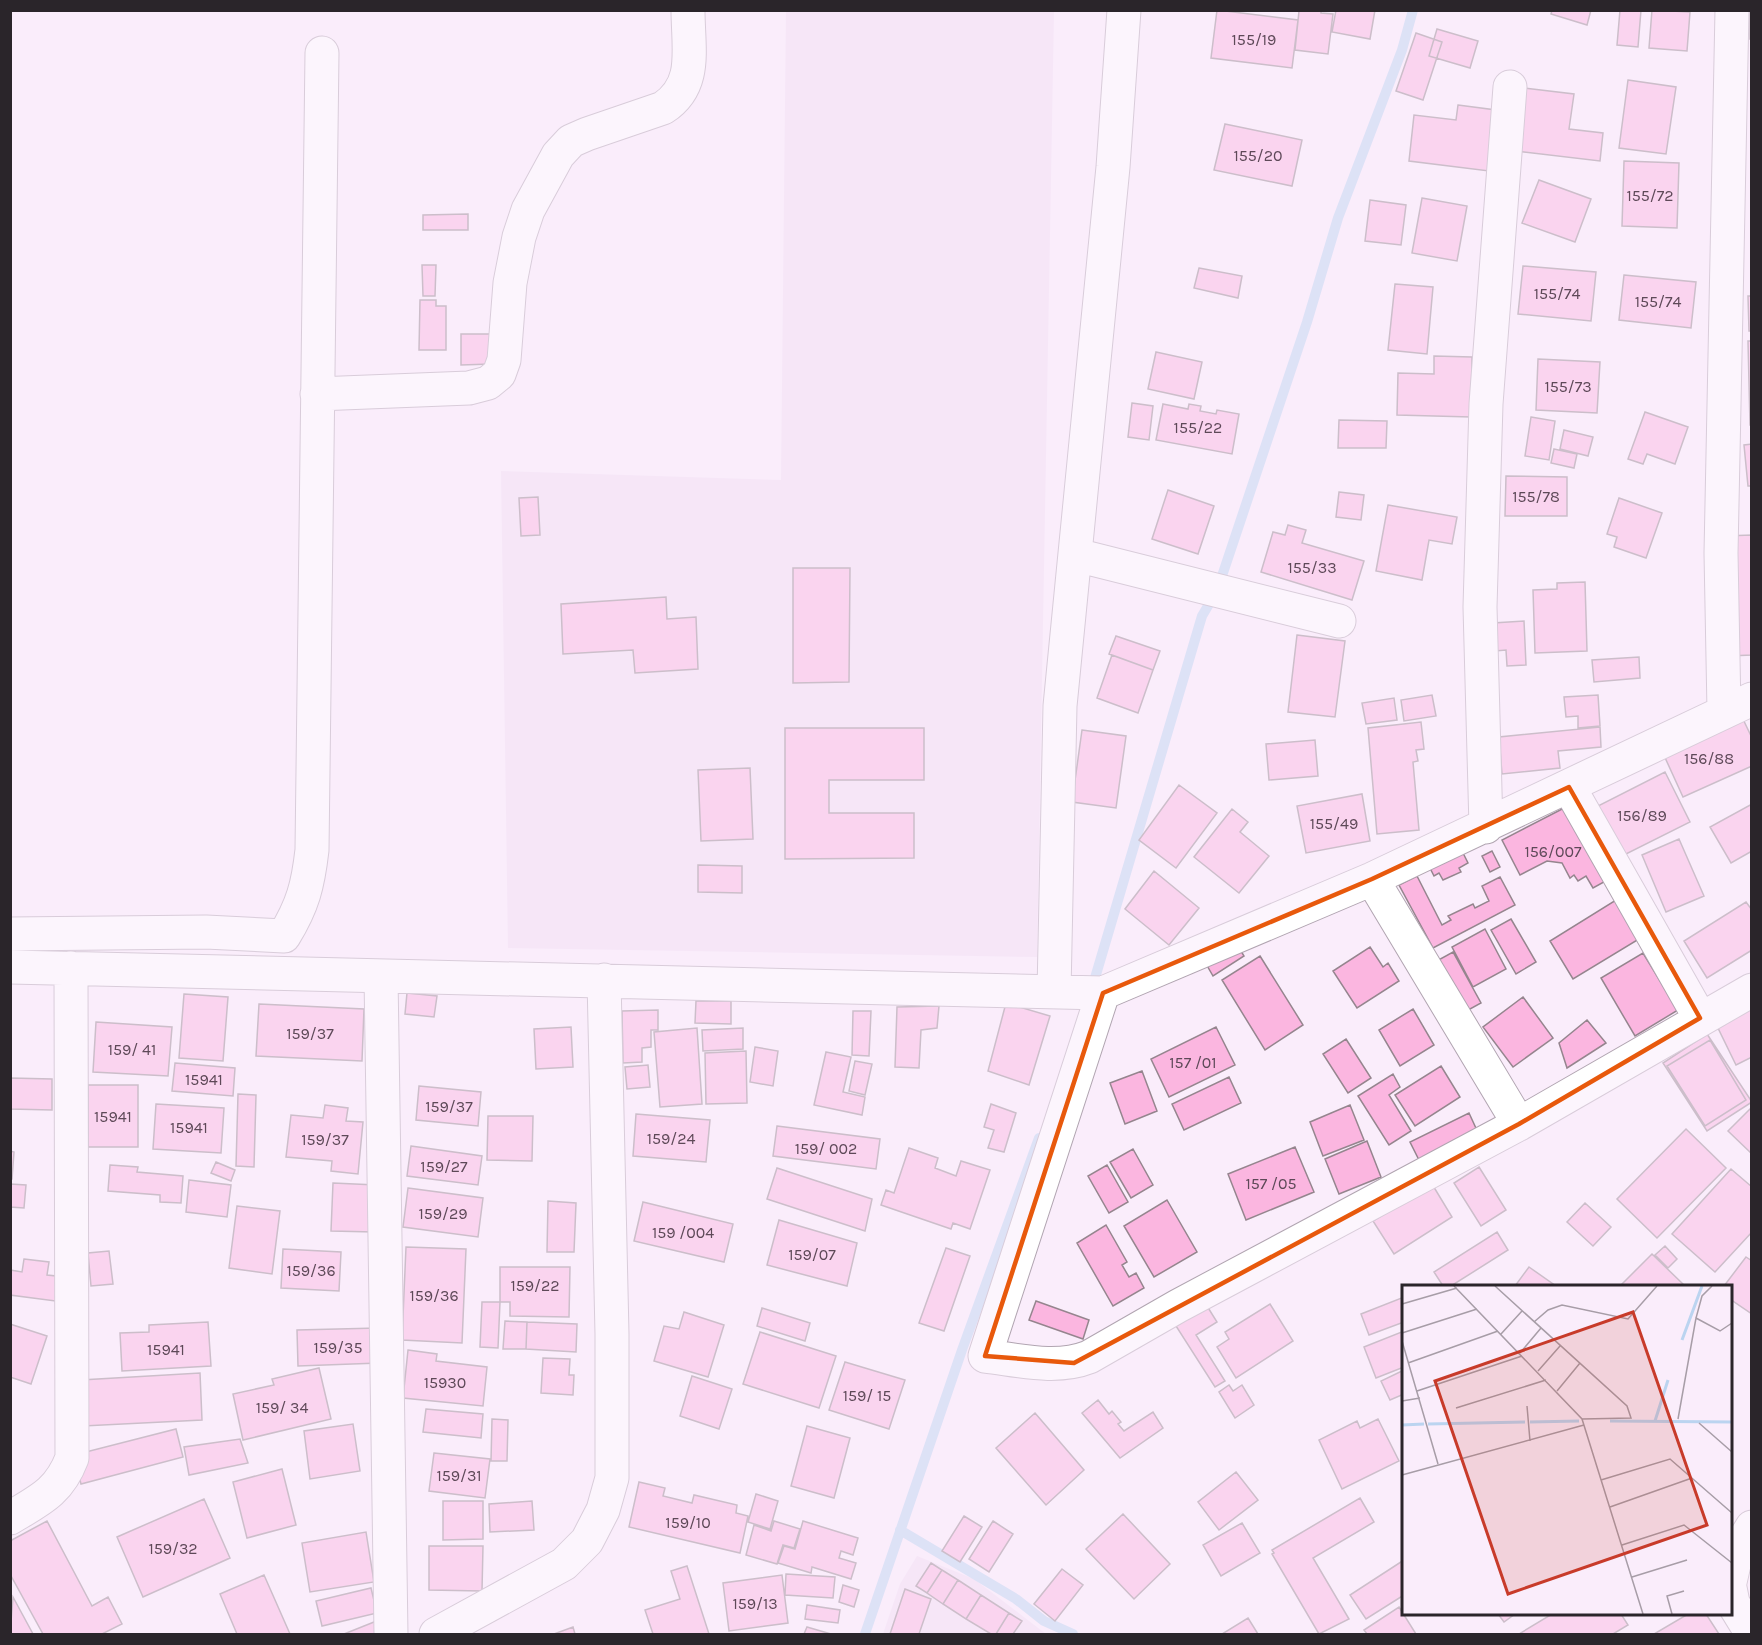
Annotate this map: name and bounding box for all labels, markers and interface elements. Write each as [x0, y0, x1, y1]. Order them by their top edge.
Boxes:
house number: 155/19 [1232, 30, 1276, 49]
house number: 155/20 [1233, 146, 1283, 165]
house number: 155/72 [1626, 186, 1674, 205]
house number: 155/74 [1534, 284, 1580, 303]
house number: 155/74 [1635, 292, 1681, 311]
house number: 155/73 [1544, 377, 1592, 396]
house number: 155/22 [1174, 418, 1222, 437]
house number: 155/78 [1512, 487, 1560, 506]
house number: 155/33 [1287, 558, 1337, 577]
house number: 156/88 [1684, 749, 1734, 768]
house number: 156/89 [1617, 806, 1667, 825]
house number: 155/49 [1310, 814, 1358, 833]
house number: 156/007 [1525, 842, 1582, 861]
house number: 159/37 [286, 1024, 334, 1043]
house number: 159/ 41 [108, 1040, 156, 1059]
house number: 157 /01 [1169, 1053, 1217, 1072]
house number: 15941 [185, 1070, 223, 1089]
house number: 159/37 [425, 1097, 473, 1116]
house number: 15941 [94, 1107, 132, 1126]
house number: 15941 [170, 1118, 208, 1137]
house number: 159/24 [647, 1129, 695, 1148]
house number: 159/37 [301, 1130, 349, 1149]
house number: 159/ 002 [795, 1139, 857, 1158]
house number: 159/27 [420, 1157, 468, 1176]
house number: 157 /05 [1245, 1174, 1297, 1193]
house number: 159/29 [418, 1204, 468, 1223]
house number: 159 /004 [652, 1223, 714, 1242]
house number: 159/07 [788, 1245, 836, 1264]
house number: 159/36 [286, 1261, 336, 1280]
house number: 159/22 [510, 1276, 560, 1295]
inset map [1402, 1285, 1732, 1615]
house number: 159/36 [409, 1286, 459, 1305]
house number: 159/35 [314, 1338, 362, 1357]
house number: 15941 [147, 1340, 185, 1359]
house number: 15930 [424, 1373, 466, 1392]
house number: 159/ 15 [843, 1386, 891, 1405]
house number: 159/ 34 [256, 1398, 308, 1417]
house number: 159/31 [436, 1466, 482, 1485]
house number: 159/10 [665, 1513, 711, 1532]
house number: 159/32 [148, 1539, 198, 1558]
house number: 159/13 [732, 1594, 778, 1613]

